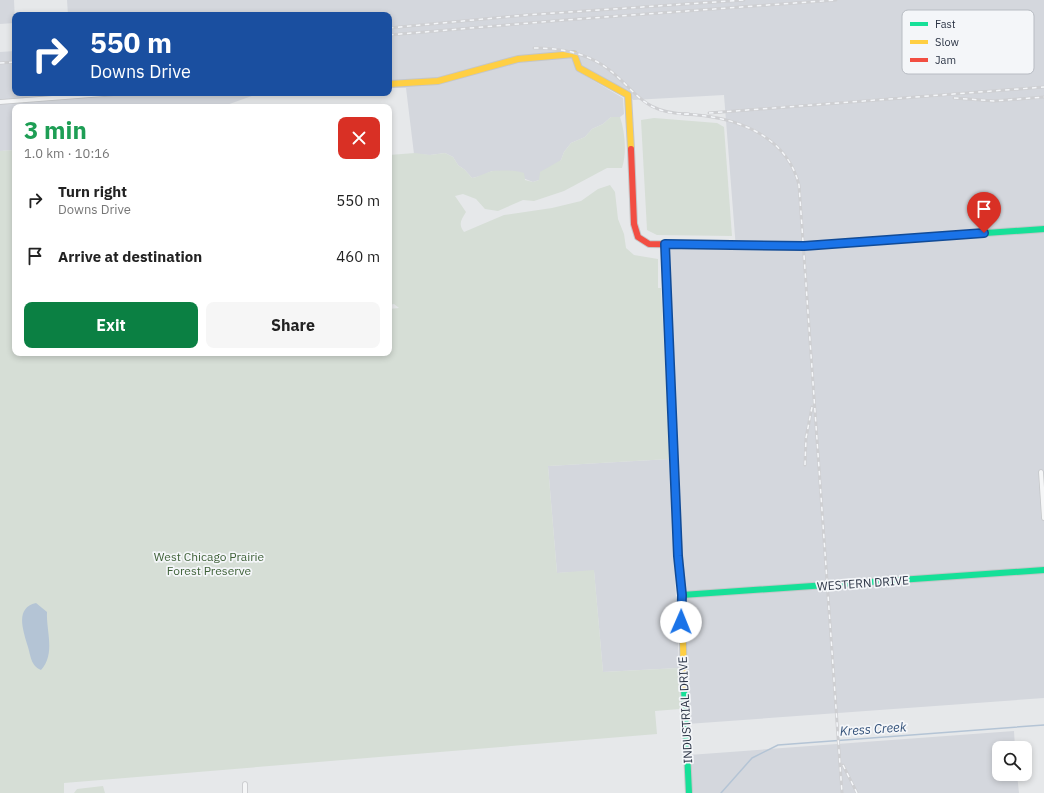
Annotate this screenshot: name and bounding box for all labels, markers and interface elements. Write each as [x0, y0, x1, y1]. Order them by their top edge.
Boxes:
legend [902, 10, 1034, 74]
text: Fast [935, 17, 956, 31]
text: 550 m [90, 24, 172, 61]
icon: right [24, 28, 76, 80]
text: Slow [935, 35, 959, 49]
text: Jam [935, 53, 956, 67]
text: Downs Drive [90, 60, 191, 83]
text: 3 min [24, 114, 87, 146]
button: close [338, 117, 380, 159]
text: 1.0 km · 10:16 [24, 145, 110, 162]
text: Turn right [58, 182, 127, 201]
icon: right [24, 189, 46, 211]
text: 550 m [336, 191, 380, 210]
pin [967, 192, 1001, 233]
icon: arrive [973, 198, 995, 220]
text: Downs Drive [58, 201, 131, 218]
icon: arrive [24, 245, 46, 267]
text: Arrive at destination [58, 247, 202, 266]
text: 460 m [336, 247, 380, 266]
button: Exit [24, 302, 198, 348]
button: Share [206, 302, 380, 348]
park label: West Chicago Prairie Forest Preserve [154, 549, 265, 578]
street label: WESTERN DRIVE [816, 572, 910, 594]
position arrow [660, 601, 702, 643]
street label: INDUSTRIAL DRIVE [675, 656, 695, 764]
water label: Kress Creek [839, 718, 907, 740]
map controls [992, 741, 1032, 781]
button: search [992, 741, 1032, 781]

